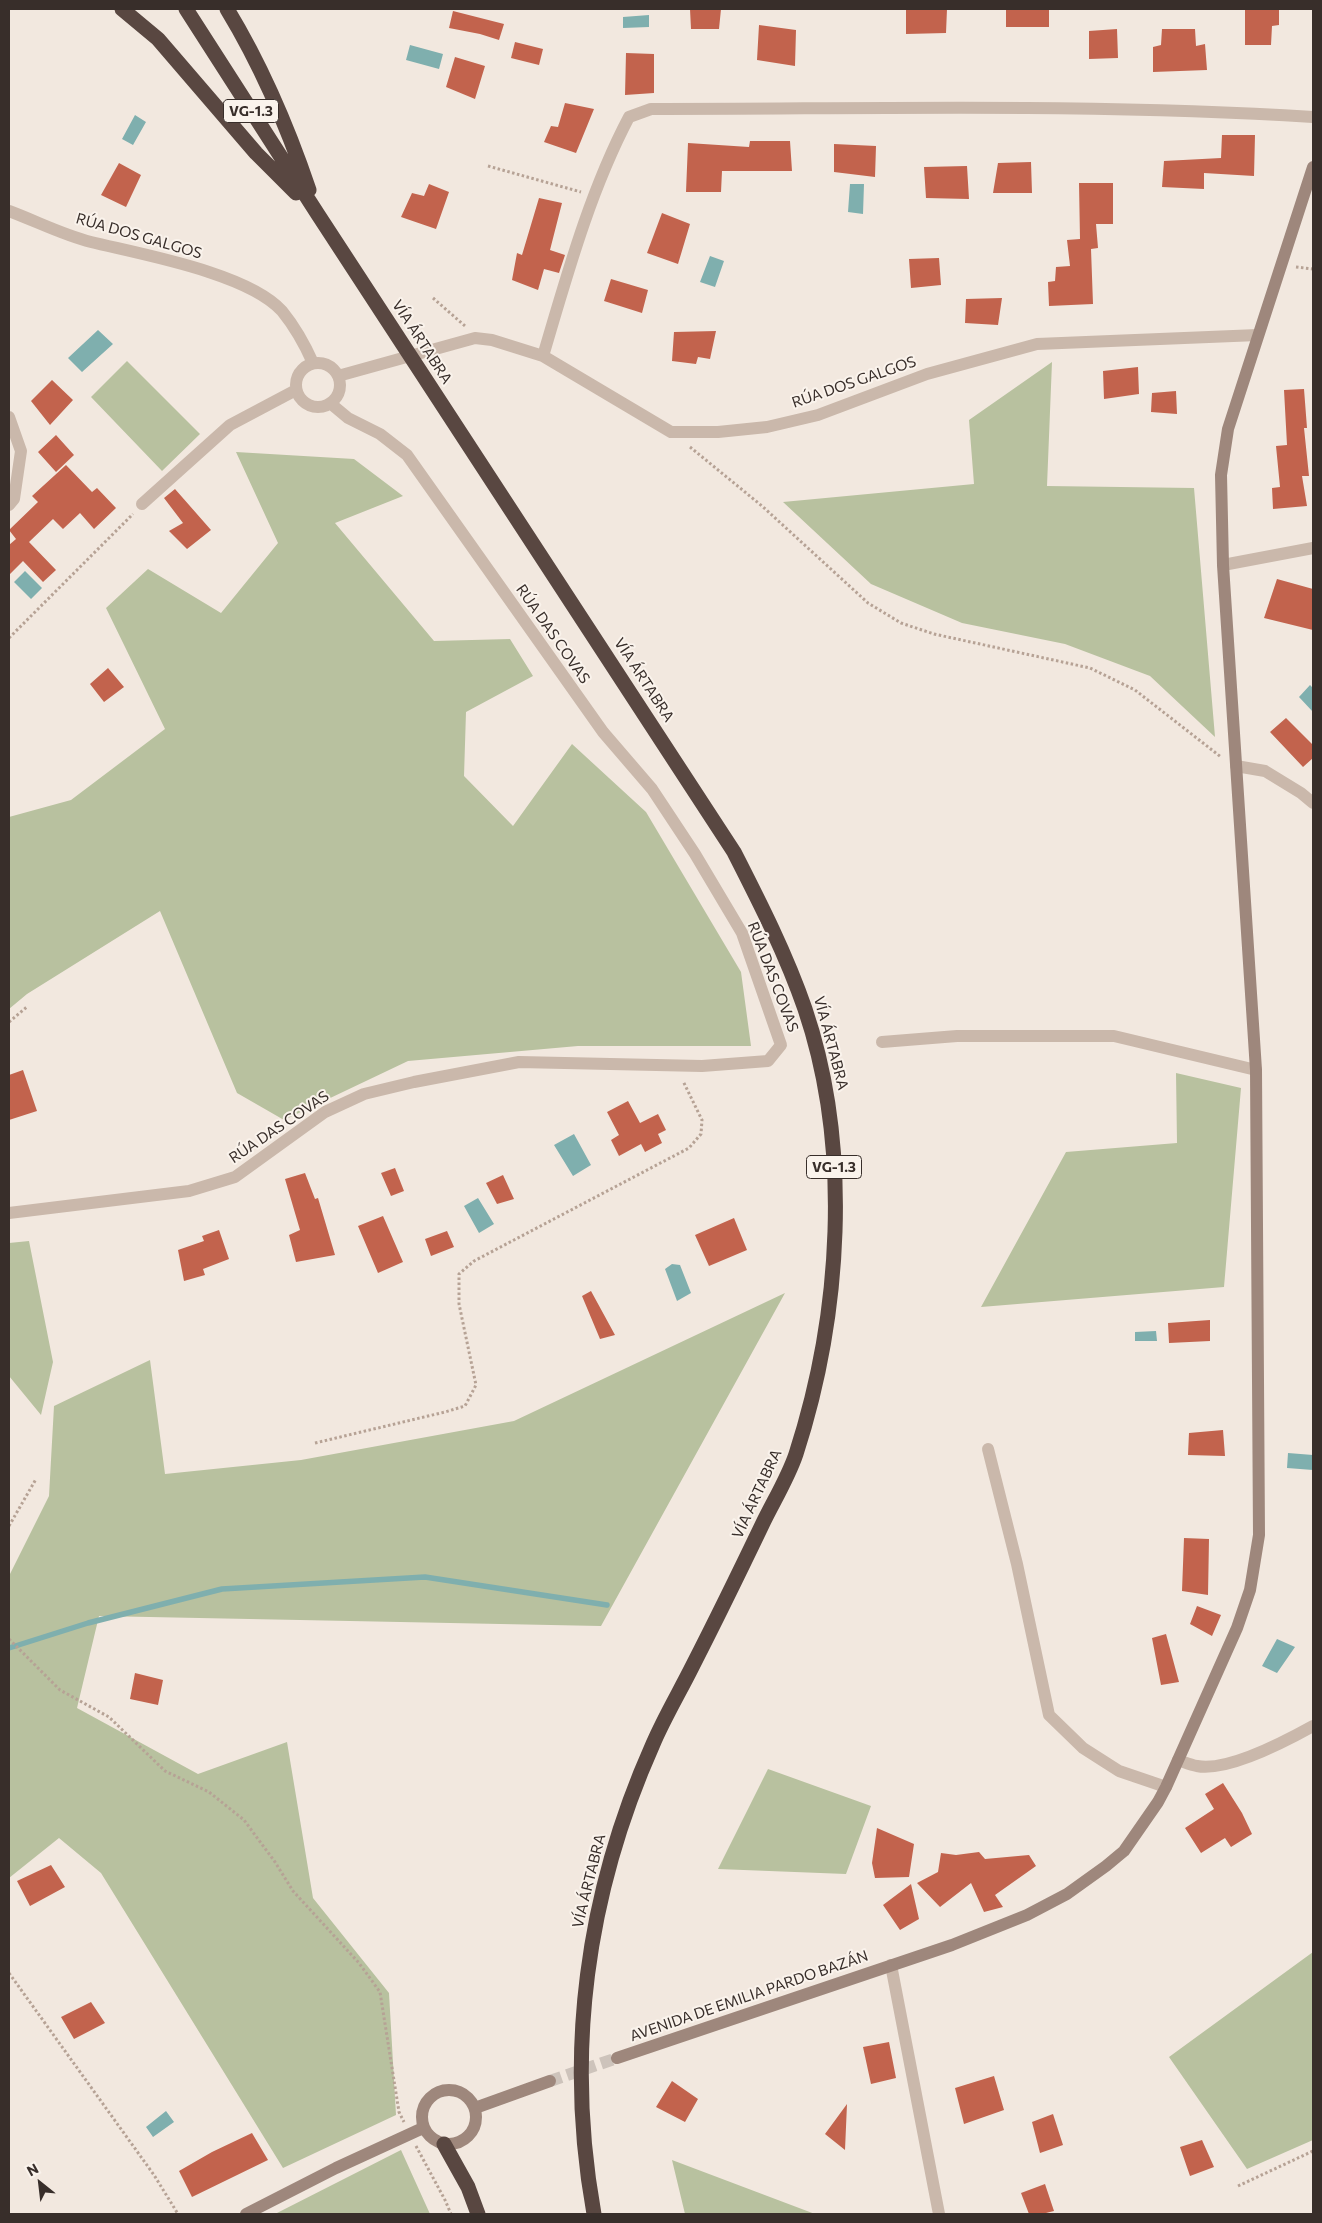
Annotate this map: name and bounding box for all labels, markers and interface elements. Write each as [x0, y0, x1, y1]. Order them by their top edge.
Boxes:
road number: VG-1.3 [224, 100, 278, 122]
street label: RÚA DOS GALGOS [74, 209, 204, 263]
street label: VÍA ÁRTABRA [388, 297, 456, 387]
street label: RÚA DOS GALGOS [790, 352, 918, 412]
street label: RÚA DAS COVAS [512, 581, 594, 687]
street label: VÍA ÁRTABRA [610, 635, 678, 725]
street label: RÚA DAS COVAS [744, 919, 802, 1035]
street label: VÍA ÁRTABRA [810, 994, 852, 1092]
street label: RÚA DAS COVAS [226, 1087, 332, 1167]
road number: VG-1.3 [806, 1156, 862, 1178]
street label: VÍA ÁRTABRA [728, 1446, 786, 1542]
street label: VÍA ÁRTABRA [569, 1832, 609, 1930]
street label: AVENIDA DE EMILIA PARDO BAZÁN [627, 1947, 871, 2045]
north arrow [15, 2158, 65, 2208]
text: N [24, 2159, 41, 2179]

